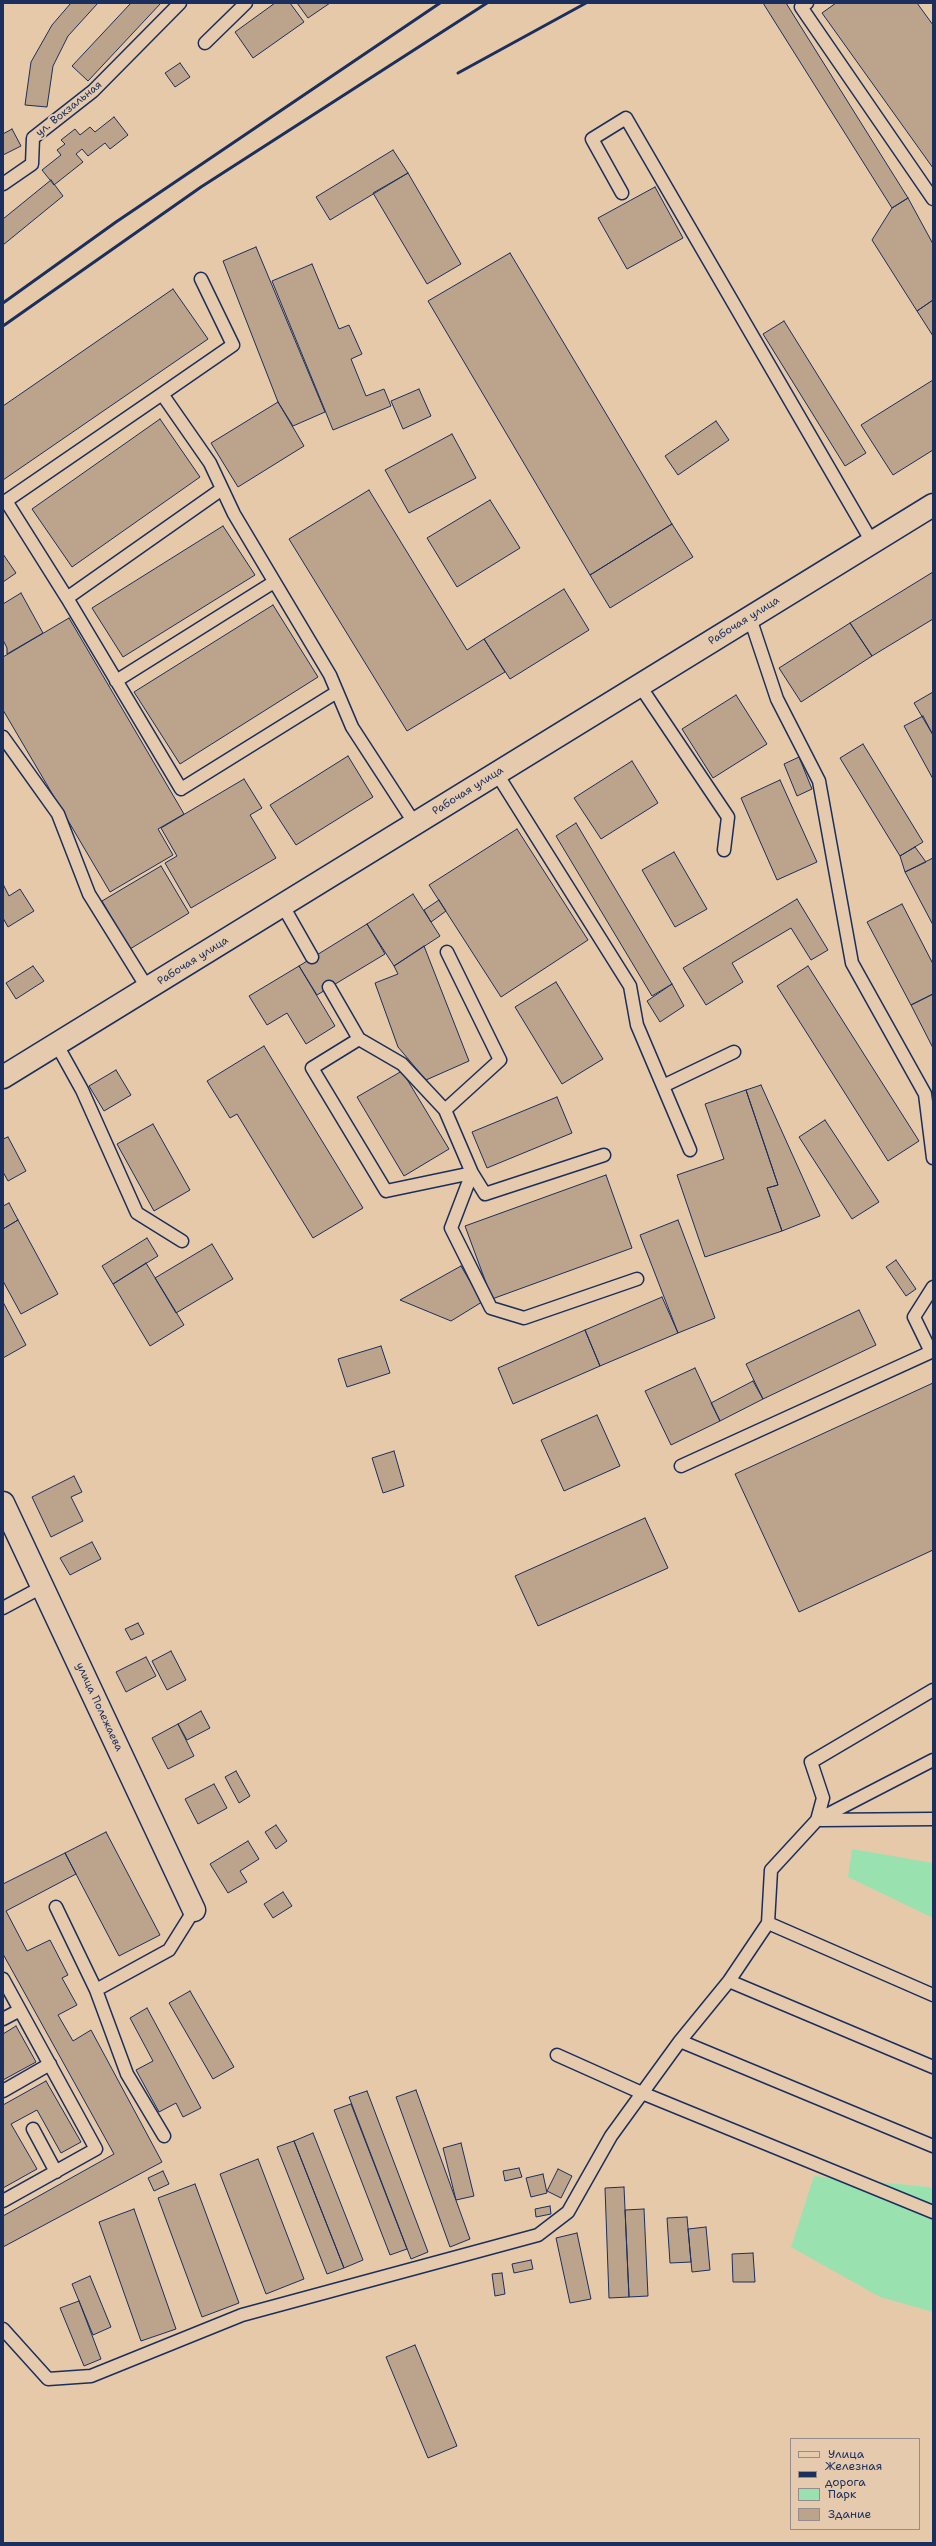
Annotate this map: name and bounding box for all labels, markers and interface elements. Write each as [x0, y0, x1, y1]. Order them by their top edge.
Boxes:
street label: ул. Вокзальная [33, 78, 105, 140]
street label: Рабочая улица [706, 594, 782, 648]
street label: Рабочая улица [430, 764, 506, 818]
street label: Рабочая улица [155, 934, 231, 988]
street label: улица Полежаева [73, 1660, 125, 1754]
legend [790, 2438, 920, 2530]
text: Улица [828, 2446, 864, 2462]
text: Железная дорога [825, 2458, 882, 2490]
text: Парк [828, 2486, 856, 2502]
text: Здание [828, 2506, 871, 2522]

